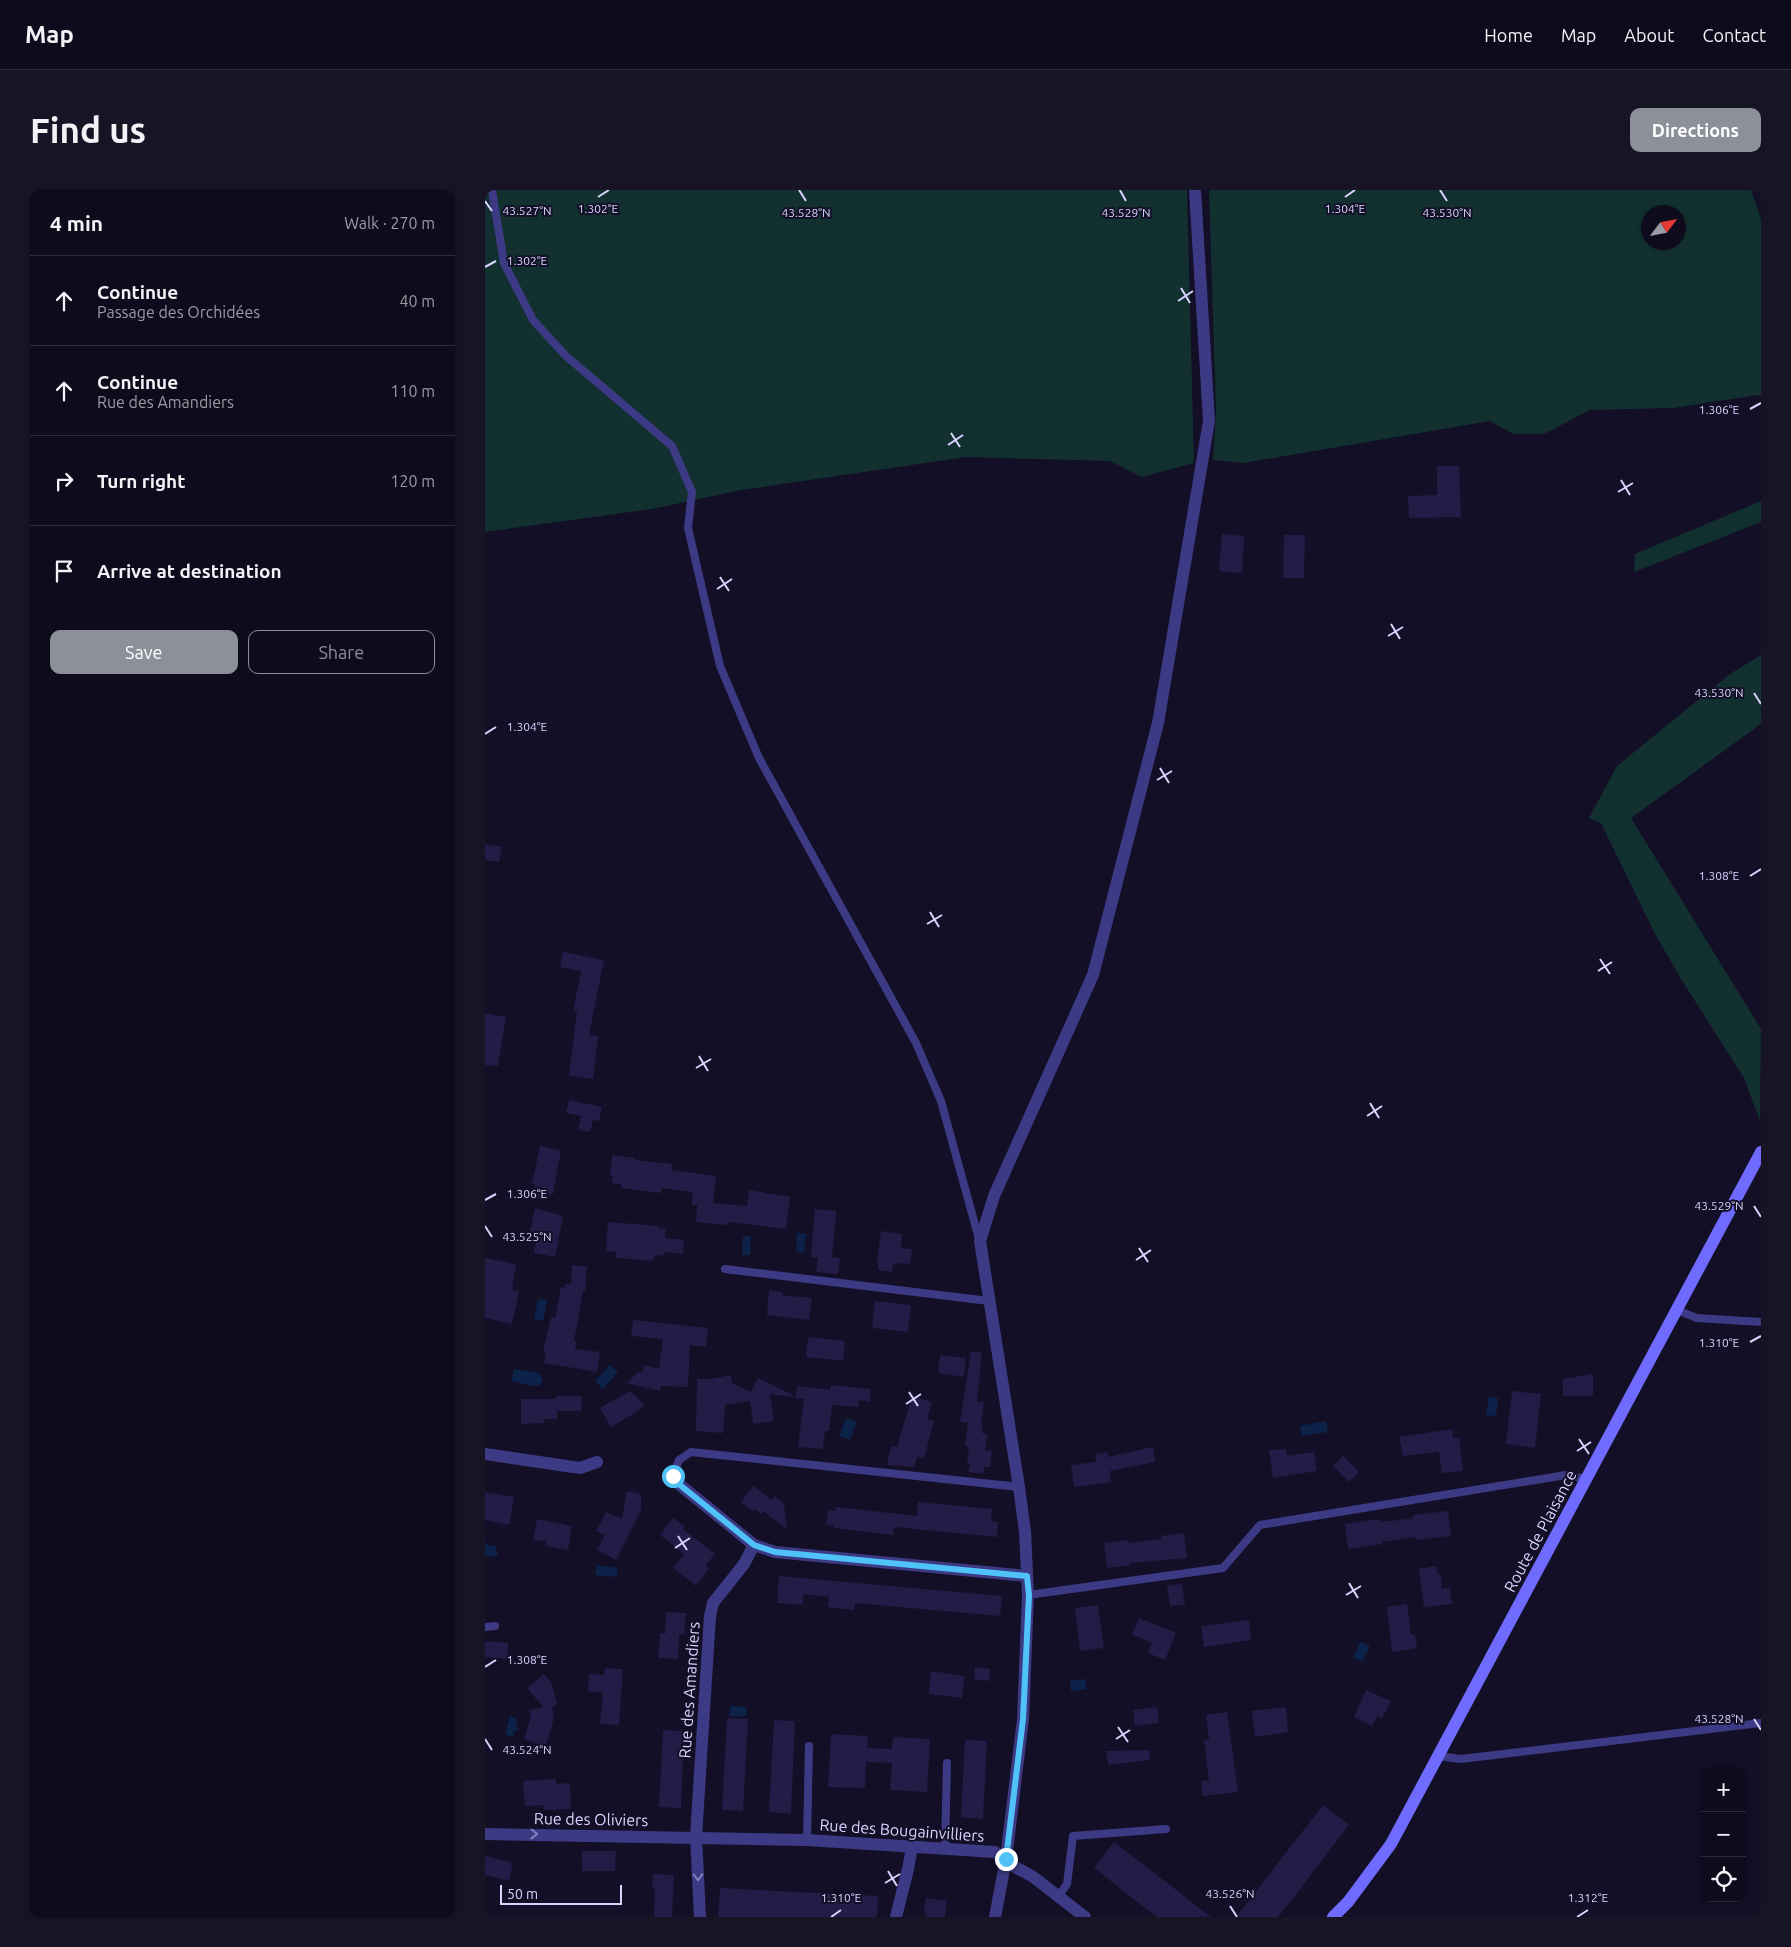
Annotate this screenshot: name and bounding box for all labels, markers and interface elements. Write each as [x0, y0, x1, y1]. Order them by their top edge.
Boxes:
text: Map [25, 21, 74, 48]
text: Home [1484, 25, 1533, 45]
text: Map [1561, 25, 1596, 45]
text: About [1624, 25, 1674, 45]
text: Contact [1702, 25, 1766, 45]
button: Directions [1630, 108, 1761, 152]
text: Find us [30, 110, 146, 150]
text: 1.302°E [578, 202, 619, 215]
text: 1.304°E [1325, 202, 1366, 215]
text: 43.527°N [502, 204, 552, 217]
north arrow [1641, 205, 1686, 250]
text: 43.528°N [781, 206, 831, 219]
text: 43.529°N [1101, 206, 1151, 219]
text: 43.530°N [1422, 206, 1472, 219]
text: 4 min [50, 211, 103, 235]
text: Walk · 270 m [344, 214, 435, 232]
text: 1.302°E [507, 254, 548, 267]
text: Continue [97, 281, 178, 303]
icon: ahead [50, 287, 78, 315]
text: 40 m [399, 292, 435, 310]
text: Passage des Orchidées [97, 303, 260, 321]
text: Continue [97, 371, 178, 393]
icon: ahead [50, 377, 78, 405]
text: 110 m [390, 382, 435, 400]
text: Rue des Amandiers [97, 393, 234, 411]
text: 1.306°E [1699, 403, 1740, 416]
icon: right [50, 467, 78, 495]
text: Turn right [97, 470, 185, 492]
text: 120 m [390, 472, 435, 490]
icon: arrive [50, 557, 78, 585]
text: Arrive at destination [97, 560, 282, 582]
button: Save [50, 630, 238, 674]
button: Share [248, 630, 435, 674]
text: 43.530°N [1694, 686, 1744, 699]
text: 1.304°E [507, 720, 548, 733]
text: 1.308°E [1699, 869, 1740, 882]
text: 1.306°E [507, 1187, 548, 1200]
text: 43.529°N [1694, 1199, 1744, 1212]
text: 43.525°N [502, 1230, 552, 1243]
text: 1.310°E [1699, 1336, 1740, 1349]
route start [662, 1465, 685, 1488]
street label: Route de Plaisance [1500, 1467, 1580, 1595]
street label: Rue des Amandiers [675, 1621, 703, 1759]
text: 1.308°E [507, 1653, 548, 1666]
text: 43.528°N [1694, 1712, 1744, 1725]
text: 43.524°N [502, 1743, 552, 1756]
map controls [1701, 1767, 1746, 1902]
button: + [1701, 1767, 1746, 1812]
street label: Rue des Oliviers [534, 1809, 648, 1829]
button: − [1701, 1812, 1746, 1857]
street label: Rue des Bougainvilliers [819, 1815, 985, 1845]
one-way arrow [530, 1829, 538, 1839]
route end [995, 1848, 1018, 1871]
button: locate [1701, 1857, 1746, 1902]
one-way arrow [693, 1874, 703, 1881]
scale bar [500, 1882, 623, 1905]
text: 50 m [507, 1886, 538, 1902]
text: 43.526°N [1205, 1887, 1255, 1900]
text: 1.310°E [821, 1891, 862, 1904]
text: 1.312°E [1568, 1891, 1609, 1904]

